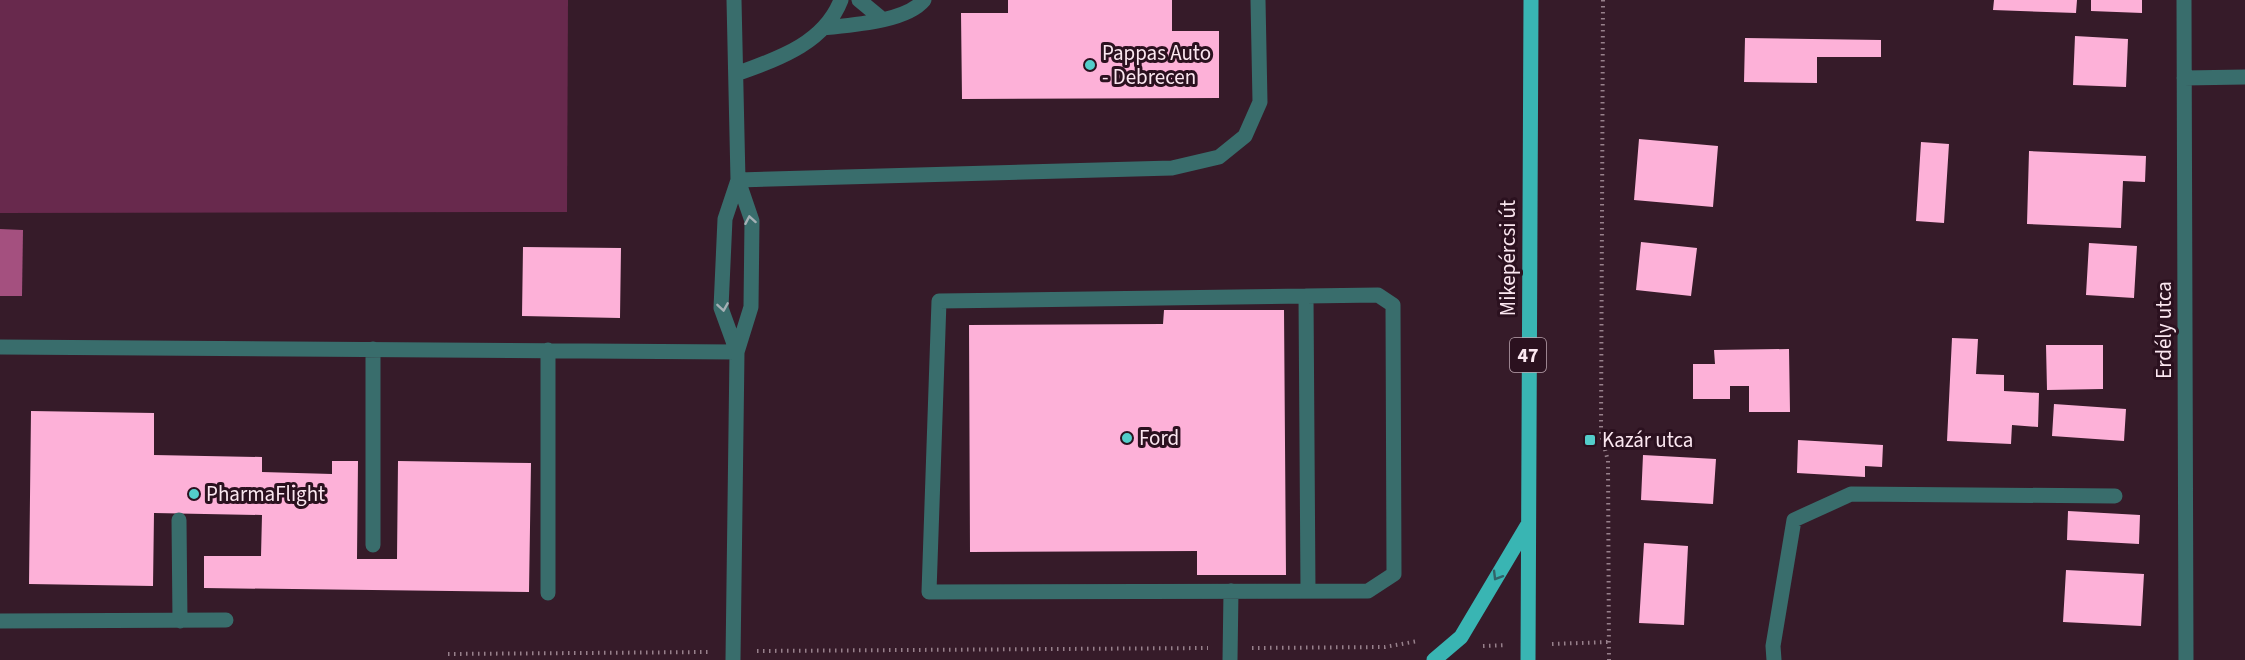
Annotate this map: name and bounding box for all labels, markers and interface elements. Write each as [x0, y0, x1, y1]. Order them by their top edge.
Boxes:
place label: Pappas Auto - Debrecen [1102, 38, 1211, 92]
marker: Pappas Auto - Debrecen [1083, 58, 1097, 72]
street label: Mikepércsi út [1493, 200, 1523, 316]
one-way arrow [744, 216, 757, 226]
street label: Erdély utca [2149, 281, 2179, 379]
one-way arrow [717, 302, 729, 312]
road number: 47 [1510, 338, 1546, 372]
place label: Ford [1139, 423, 1179, 453]
place label: Kazár utca [1602, 425, 1693, 455]
marker: Ford [1120, 431, 1134, 445]
marker: Kazár utca [1583, 433, 1597, 447]
place label: PharmaFlight [206, 479, 325, 509]
marker: PharmaFlight [187, 487, 201, 501]
one-way arrow [1493, 570, 1504, 580]

